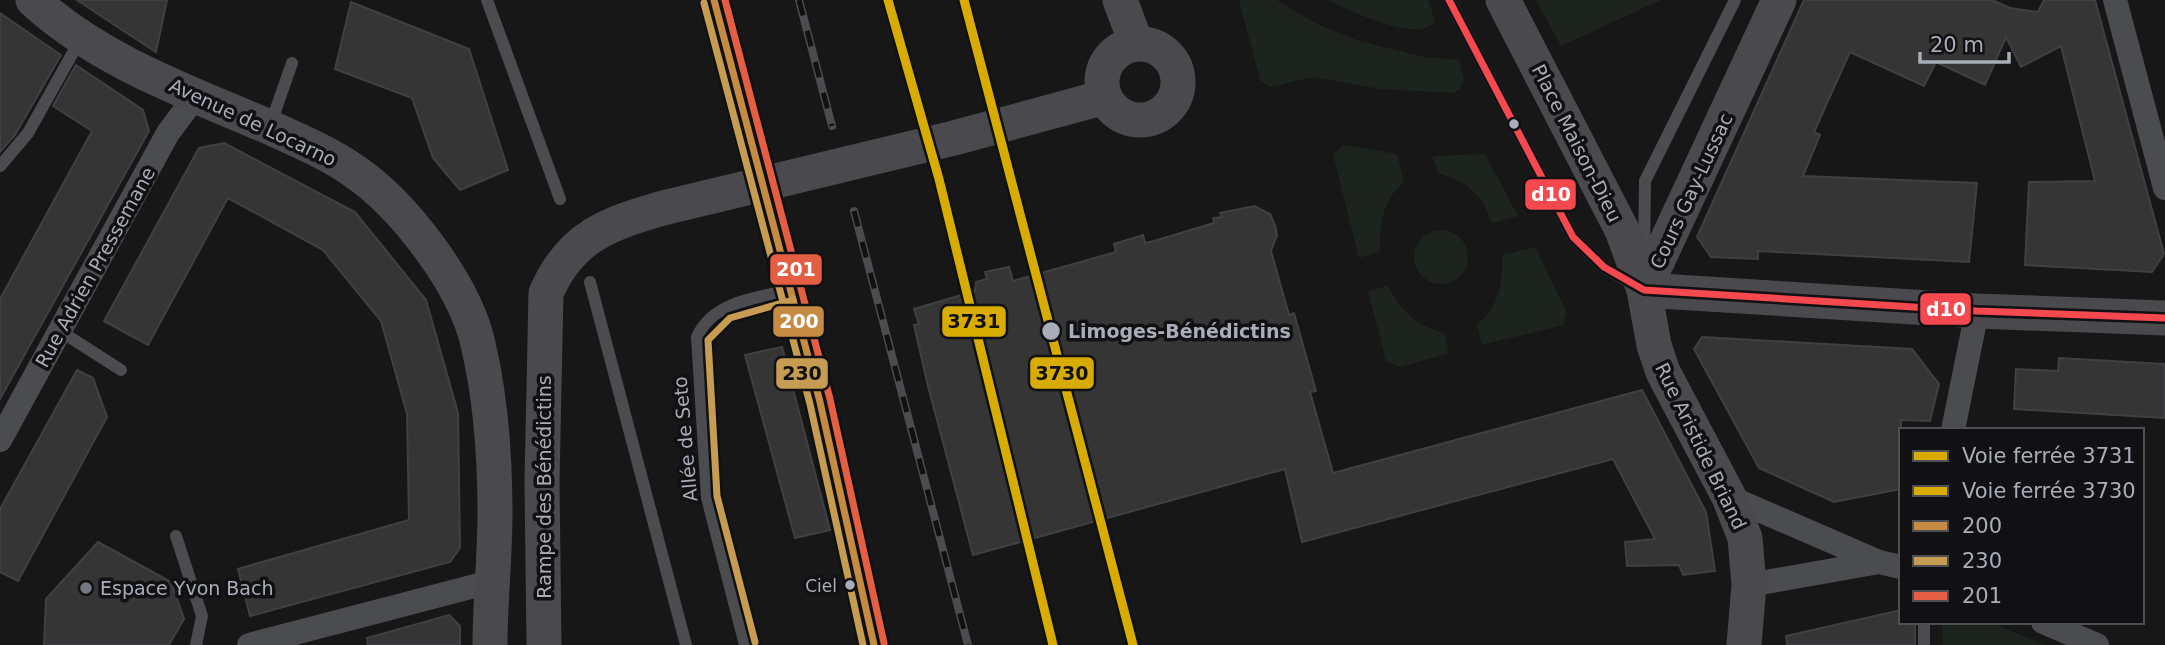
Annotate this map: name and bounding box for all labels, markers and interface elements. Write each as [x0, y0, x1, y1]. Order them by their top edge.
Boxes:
scale bar [1920, 21, 2009, 65]
text: 20 m [1930, 33, 1984, 57]
street label: Place Maison-Dieu [1528, 61, 1626, 225]
street label: Avenue de Locarno [166, 74, 340, 170]
street label: Cours Gay-Lussac [1645, 110, 1737, 272]
unlabelled marker [1507, 117, 1521, 131]
street label: Rue Adrien Pressemane [31, 163, 159, 371]
line badge: d10 [1524, 178, 1577, 211]
text: d10 [1531, 183, 1571, 205]
line badge: 201 [769, 253, 823, 286]
text: 201 [776, 258, 816, 280]
line badge: d10 [1919, 292, 1972, 326]
text: d10 [1926, 298, 1966, 320]
line badge: 200 [772, 305, 825, 338]
line badge: 3731 [941, 305, 1007, 338]
text: 200 [779, 310, 819, 332]
text: 3731 [948, 310, 1000, 332]
marker: Limoges-Bénédictins [1040, 320, 1062, 342]
place label: Limoges-Bénédictins [1068, 320, 1291, 342]
line badge: 3730 [1029, 356, 1095, 390]
line badge: 230 [775, 357, 829, 390]
street label: Rue Aristide Briand [1651, 359, 1751, 533]
text: 230 [782, 362, 822, 384]
text: 3730 [1036, 362, 1088, 384]
street label: Rampe des Bénédictins [533, 375, 555, 599]
street label: Allée de Seto [669, 375, 701, 503]
legend [1899, 428, 2144, 624]
text: Voie ferrée 3731 [1962, 444, 2136, 468]
text: Voie ferrée 3730 [1962, 479, 2136, 503]
text: 200 [1962, 514, 2002, 538]
text: 230 [1962, 549, 2002, 573]
place label: Ciel [805, 576, 837, 596]
place label: Espace Yvon Bach [100, 577, 274, 599]
marker: Ciel [843, 578, 857, 592]
marker: Espace Yvon Bach [78, 580, 94, 596]
text: 201 [1962, 584, 2002, 608]

